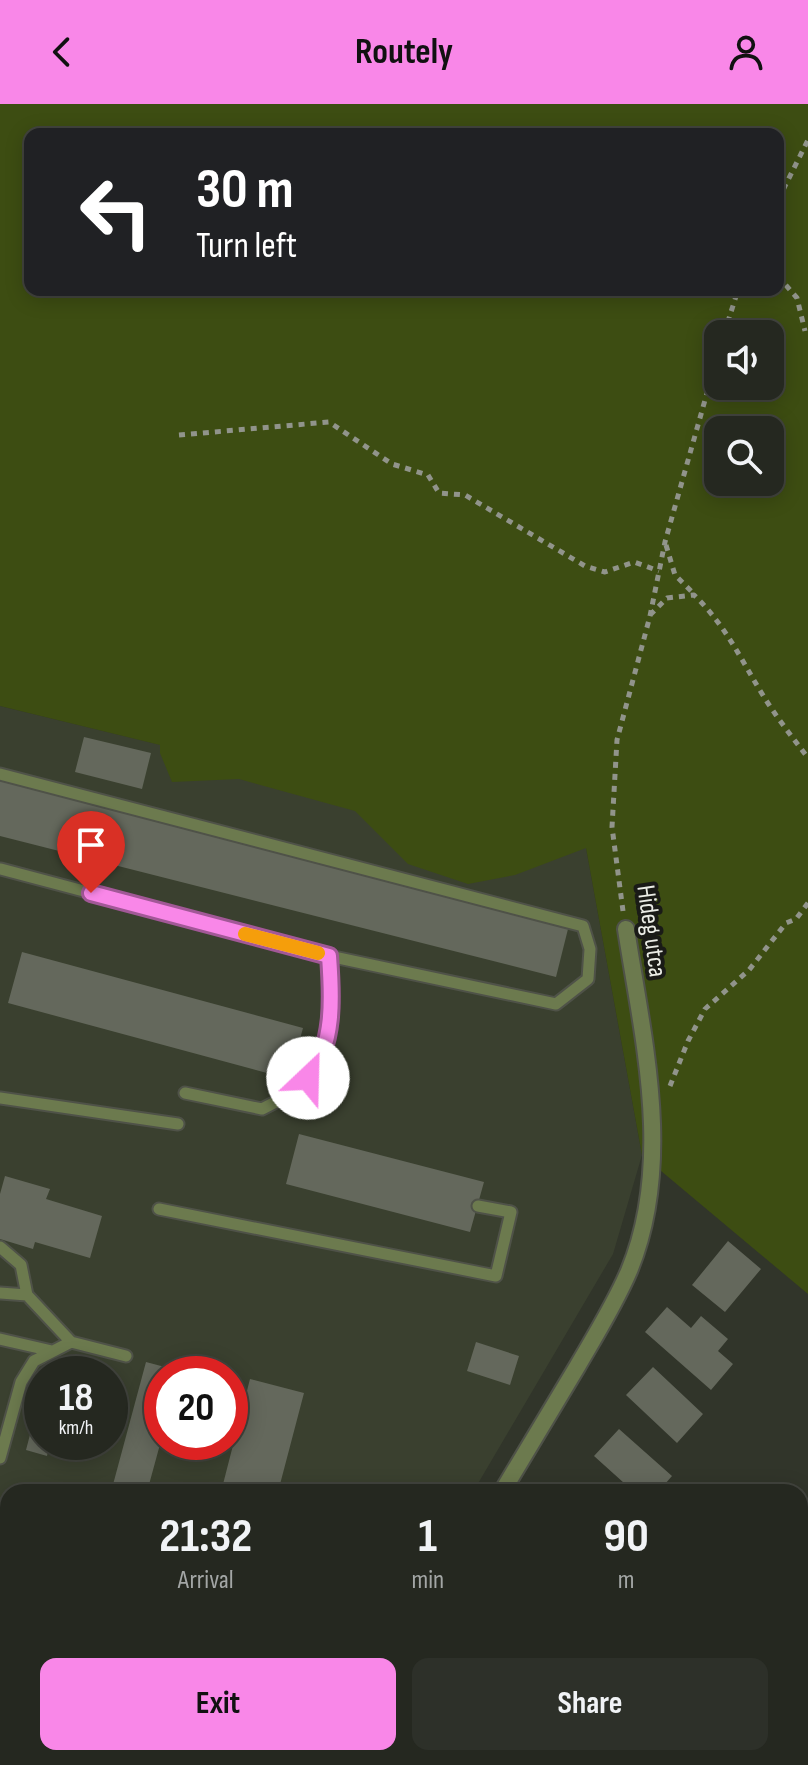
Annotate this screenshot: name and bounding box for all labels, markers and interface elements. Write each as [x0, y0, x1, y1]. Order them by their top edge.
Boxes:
icon: back [40, 30, 84, 74]
icon: person [724, 30, 768, 74]
text: Routely [355, 31, 453, 74]
text: 30 m [196, 157, 294, 224]
icon: left [64, 160, 168, 264]
text: Turn left [196, 225, 297, 268]
map controls [704, 320, 784, 496]
button: sound [704, 320, 784, 400]
button: search [704, 416, 784, 496]
pin [57, 811, 125, 893]
icon: arrive [69, 823, 113, 867]
street label: Hideg utca [629, 883, 673, 979]
position arrow [266, 1036, 350, 1120]
speed limit sign: 20 [144, 1356, 248, 1460]
text: 18 [59, 1374, 93, 1422]
text: km/h [59, 1416, 93, 1440]
text: 21:32 [159, 1508, 252, 1565]
text: 1 [418, 1508, 437, 1565]
text: 90 [603, 1508, 649, 1565]
text: Arrival [178, 1565, 234, 1596]
text: min [411, 1565, 444, 1596]
text: m [618, 1565, 634, 1596]
button: Exit [40, 1658, 396, 1750]
button: Share [412, 1658, 768, 1750]

